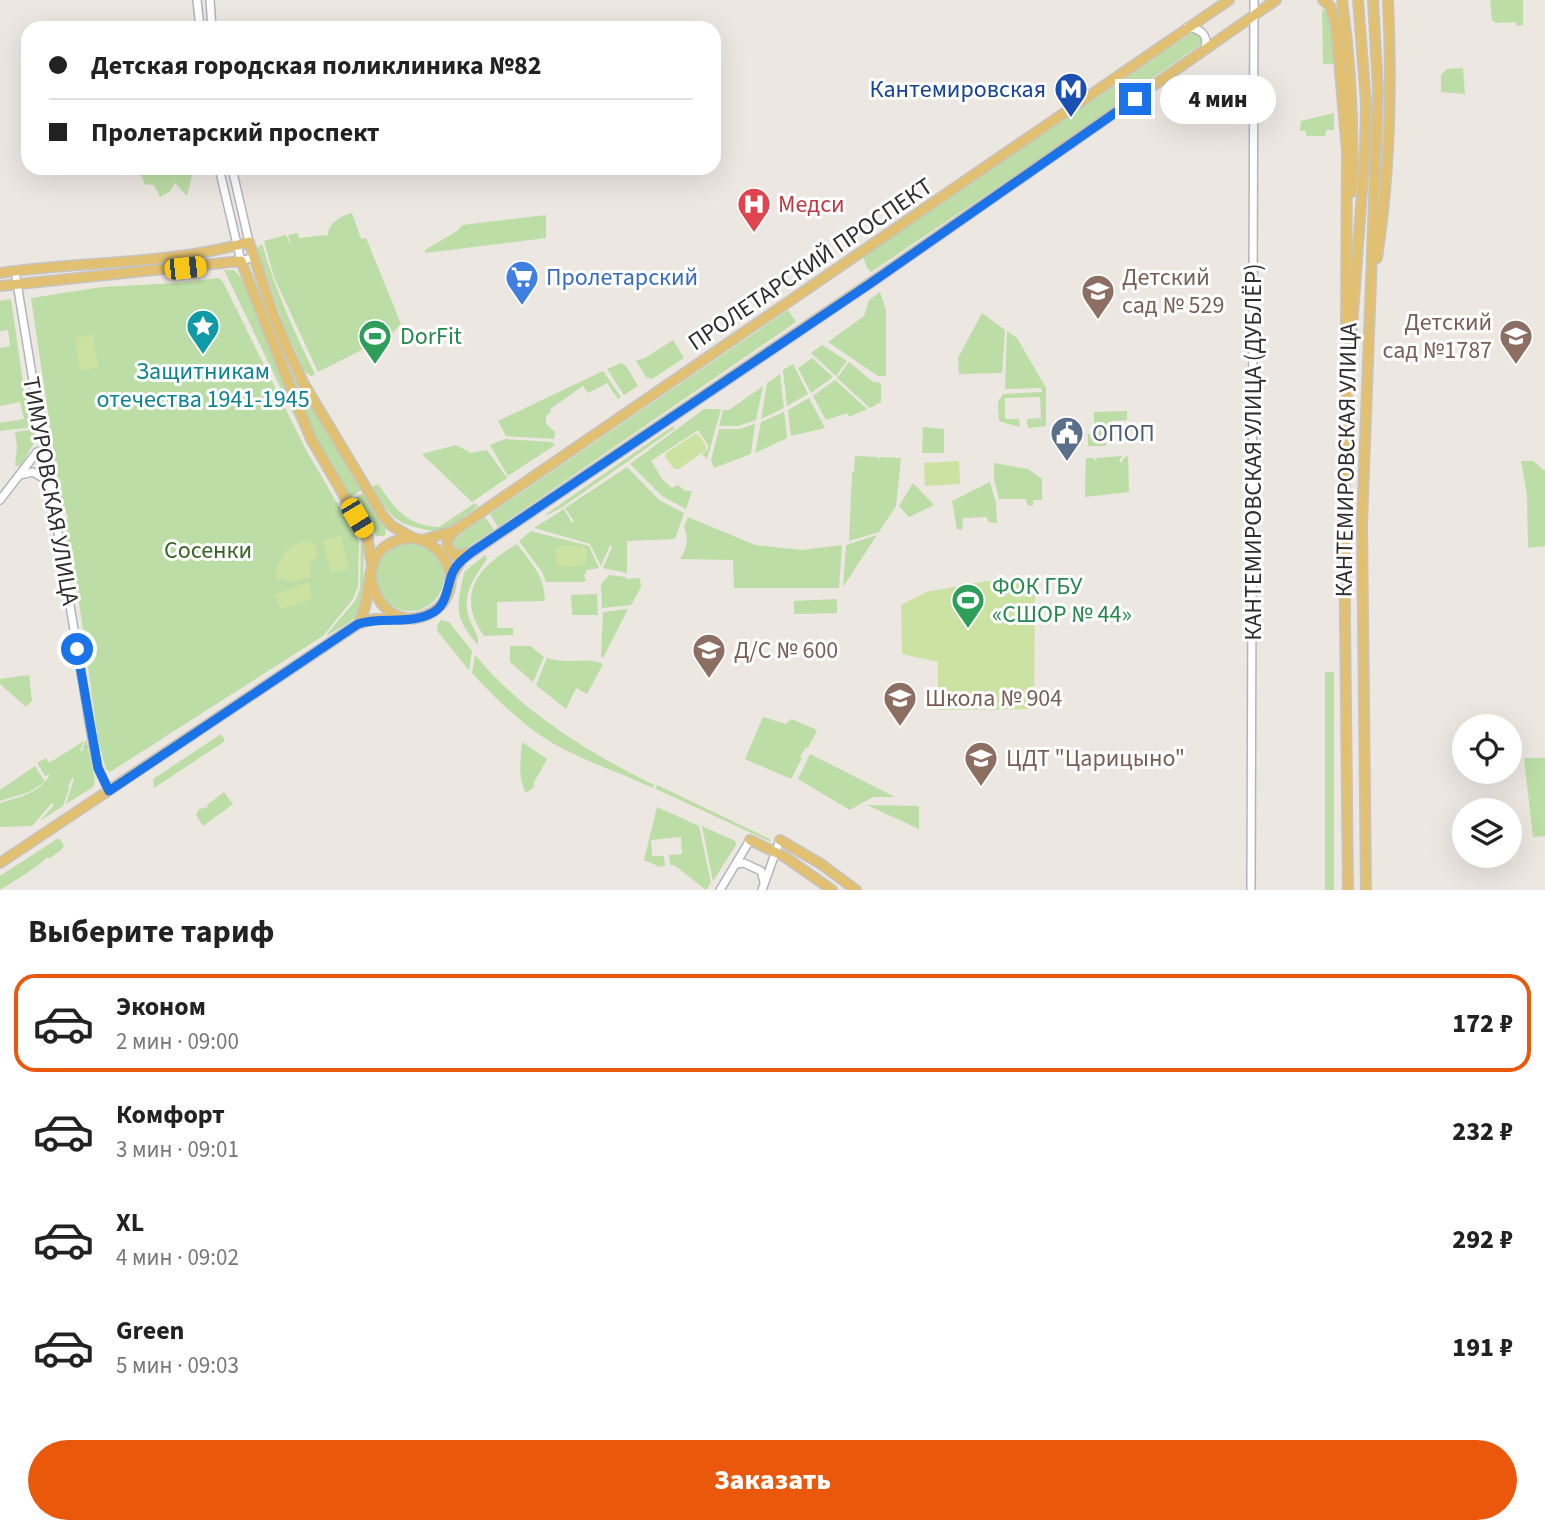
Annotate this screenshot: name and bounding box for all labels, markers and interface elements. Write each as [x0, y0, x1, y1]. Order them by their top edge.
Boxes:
text: Детская городская поликлиника №82 [91, 47, 542, 84]
metro station icon: Кантемировская [1052, 70, 1090, 119]
place label: Кантемировская [870, 72, 1046, 107]
callout: 4 мин [1160, 74, 1275, 124]
route end [1119, 83, 1151, 115]
text: 4 мин [1188, 83, 1248, 116]
text: Пролетарский проспект [91, 114, 380, 151]
street label: ПРОЛЕТАРСКИЙ ПРОСПЕКТ [681, 169, 940, 360]
hospital icon: Медси [735, 185, 773, 234]
place label: Медси [778, 187, 845, 222]
car [164, 255, 207, 281]
supermarket icon: Пролетарский [503, 258, 541, 307]
place label: Пролетарский [546, 260, 698, 295]
place label: Детский сад № 529 [1122, 260, 1224, 323]
street label: КАНТЕМИРОВСКАЯ УЛИЦА (ДУБЛЁР) [1236, 263, 1271, 641]
school or university icon: Детский сад № 529 [1079, 272, 1117, 321]
place label: Детский сад №1787 [1382, 305, 1492, 368]
place icon: Защитникам отечества 1941-1945 [184, 307, 222, 356]
sports icon: DorFit [356, 317, 394, 366]
school or university icon: Детский сад №1787 [1497, 317, 1535, 366]
place label: DorFit [400, 319, 462, 354]
street label: КАНТЕМИРОВСКАЯ УЛИЦА [1327, 322, 1366, 598]
place label: Защитникам отечества 1941-1945 [96, 354, 310, 417]
street label: ТИМУРОВСКАЯ УЛИЦА [13, 374, 88, 608]
public building icon: ОПОП [1048, 414, 1086, 463]
place label: ОПОП [1092, 416, 1155, 451]
car [338, 495, 377, 541]
park label: Сосенки [164, 533, 252, 568]
place label: ФОК ГБУ «СШОР № 44» [992, 569, 1132, 632]
sports icon: ФОК ГБУ «СШОР № 44» [949, 581, 987, 630]
school or university icon: Д/C № 600 [690, 631, 728, 680]
route start [61, 633, 93, 665]
place label: Д/C № 600 [734, 633, 838, 668]
school or university icon: Школа № 904 [881, 679, 919, 728]
place label: Школа № 904 [925, 681, 1062, 716]
map controls [1452, 714, 1522, 868]
button: locate [1452, 714, 1522, 784]
school or university icon: ЦДТ "Царицыно" [962, 739, 1000, 788]
place label: ЦДТ "Царицыно" [1006, 741, 1185, 776]
button: layers [1452, 798, 1522, 868]
text: Выберите тариф [28, 909, 275, 955]
text: Эконом [116, 988, 206, 1025]
icon: car [32, 992, 95, 1055]
text: 172 ₽ [1452, 1005, 1513, 1042]
text: 2 мин · 09:00 [116, 1025, 239, 1058]
text: Комфорт [116, 1096, 225, 1133]
icon: car [32, 1100, 95, 1163]
text: 232 ₽ [1452, 1113, 1513, 1150]
text: 3 мин · 09:01 [116, 1133, 239, 1166]
text: XL [116, 1204, 144, 1241]
icon: car [32, 1208, 95, 1271]
text: 292 ₽ [1452, 1221, 1513, 1258]
text: 4 мин · 09:02 [116, 1241, 239, 1274]
text: Green [116, 1312, 184, 1349]
icon: car [32, 1316, 95, 1379]
text: 191 ₽ [1452, 1329, 1513, 1366]
text: 5 мин · 09:03 [116, 1349, 239, 1382]
button: Заказать [28, 1440, 1517, 1520]

